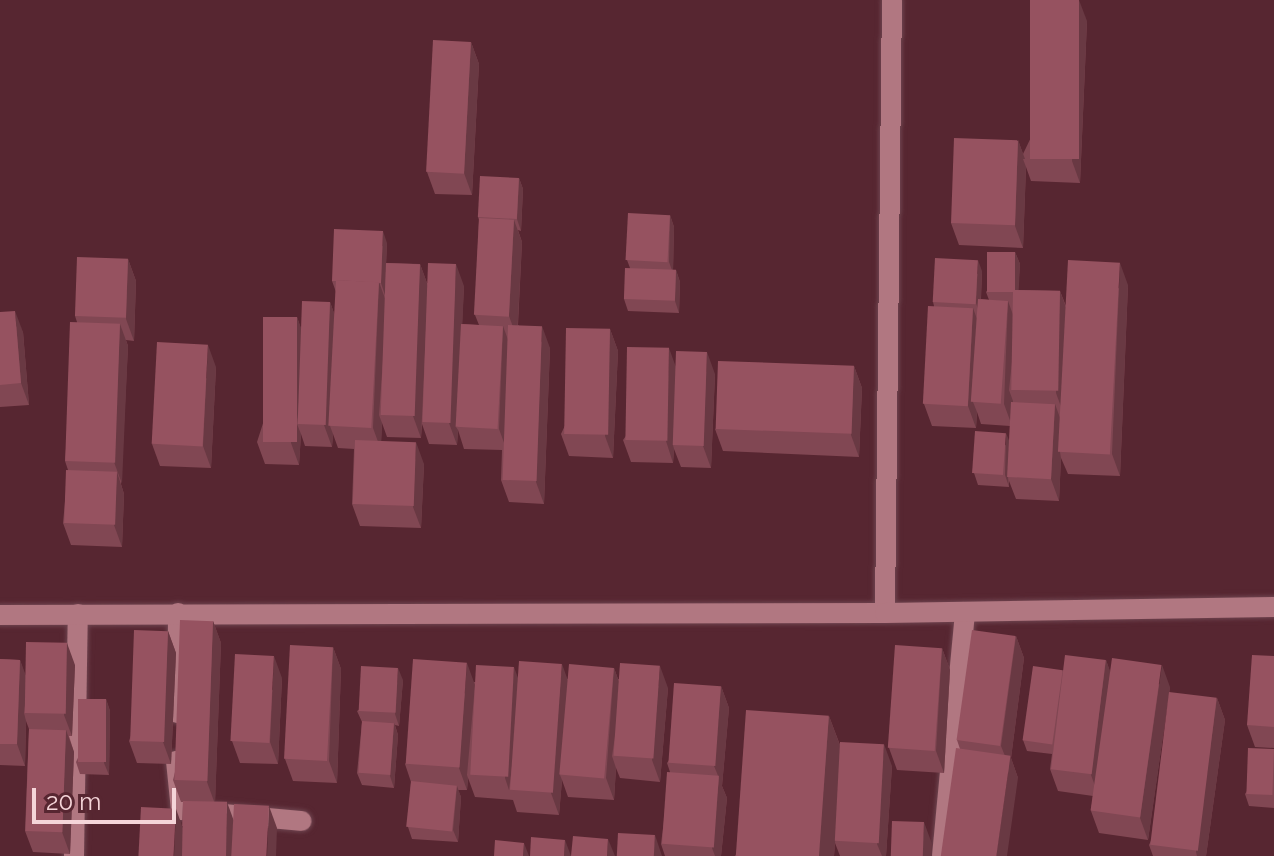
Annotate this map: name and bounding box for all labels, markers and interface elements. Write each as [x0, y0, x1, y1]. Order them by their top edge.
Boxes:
scale bar [36, 772, 180, 822]
text: 20 m [46, 787, 101, 816]

